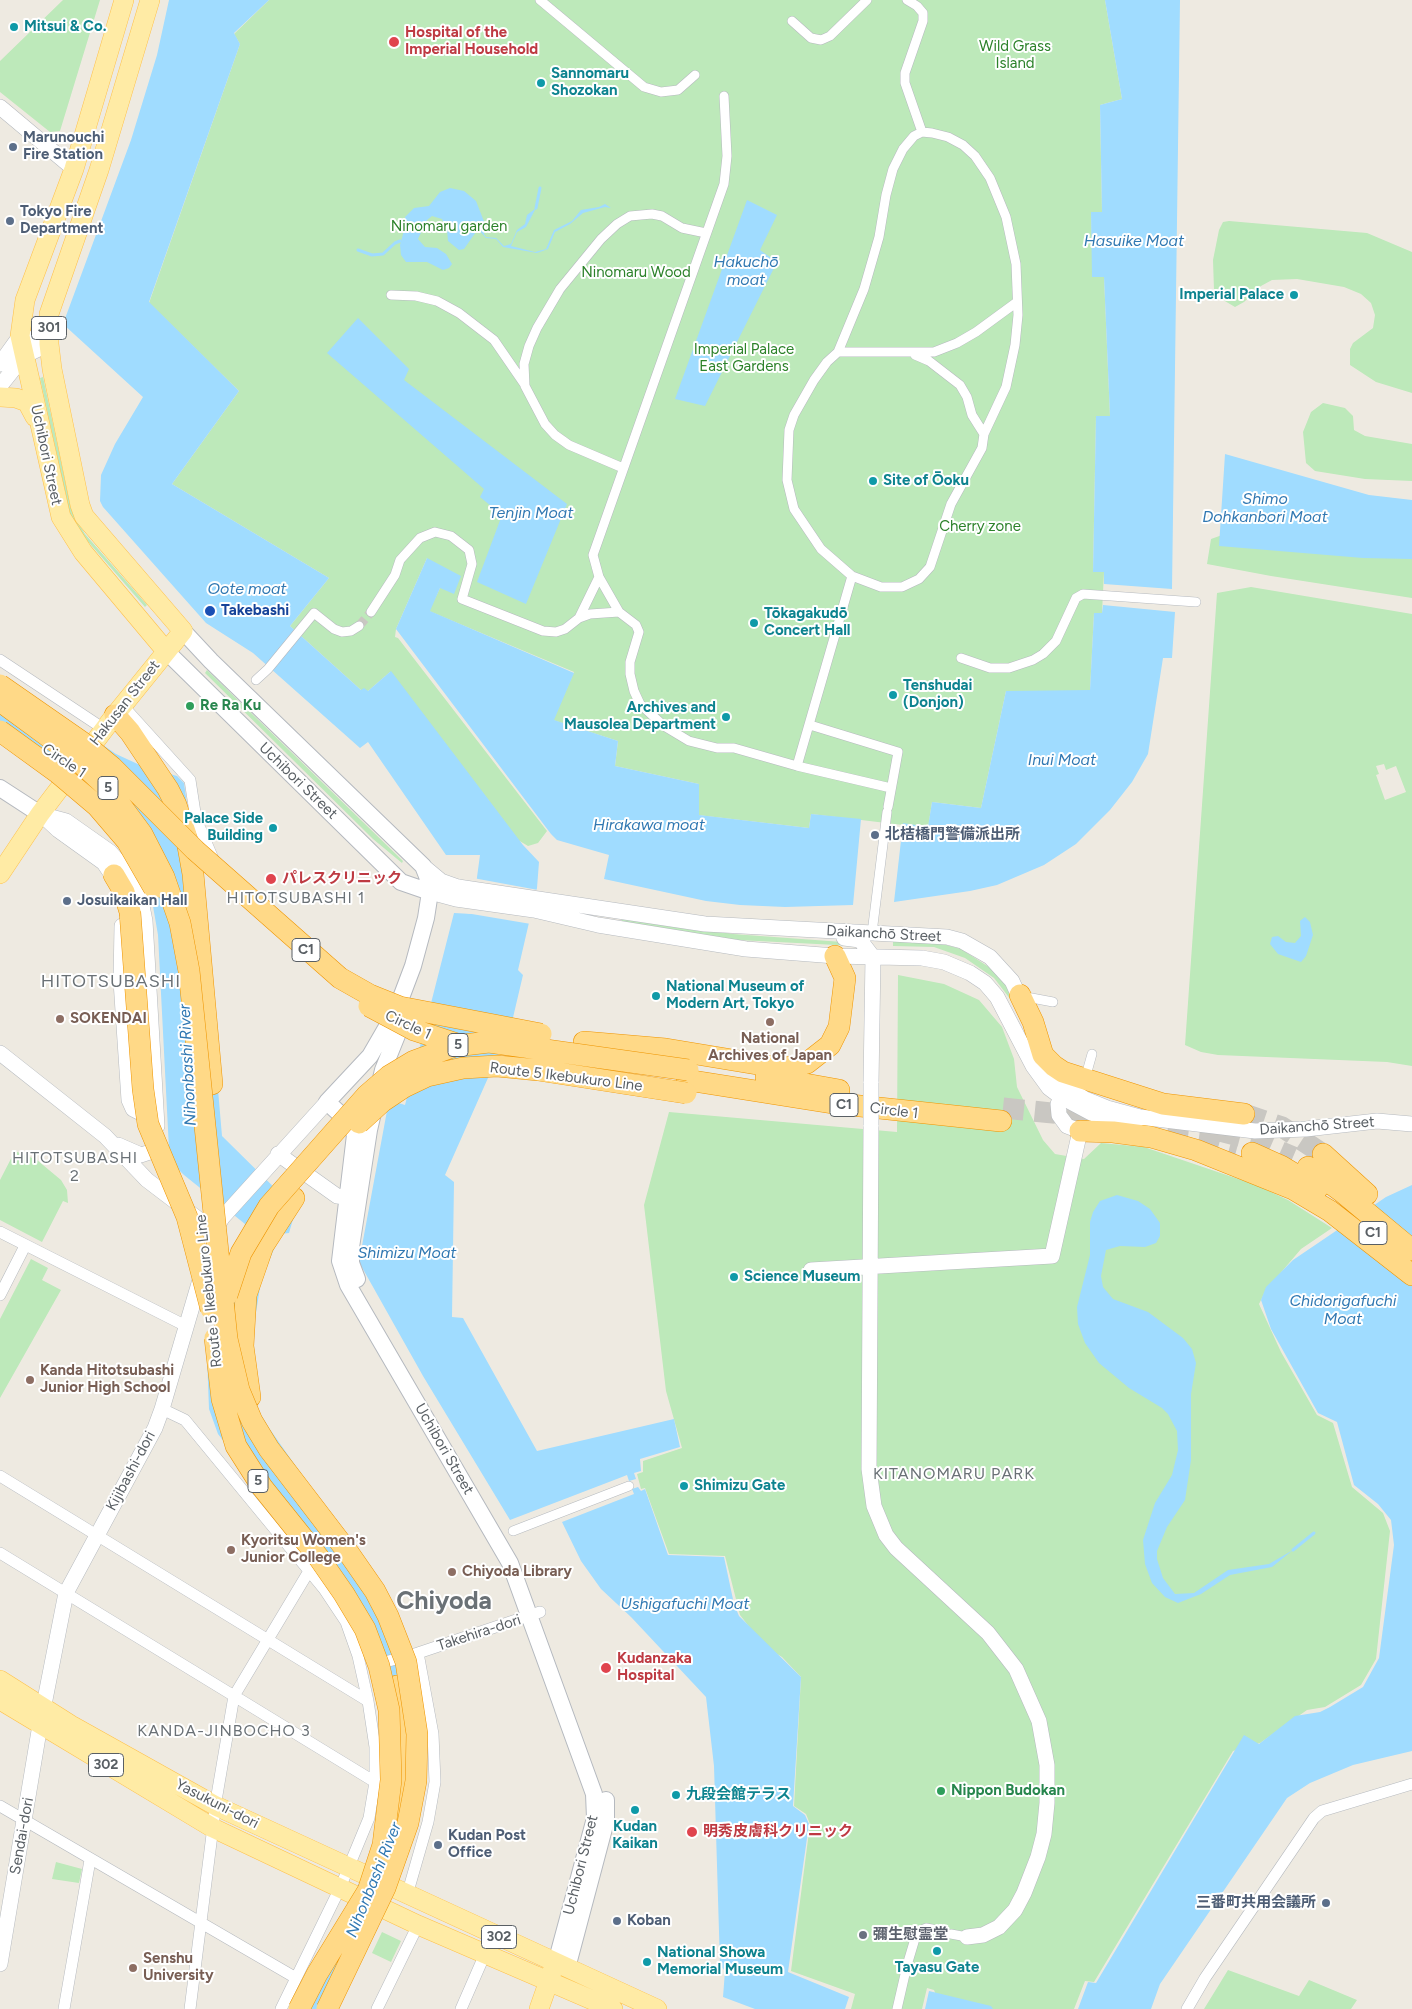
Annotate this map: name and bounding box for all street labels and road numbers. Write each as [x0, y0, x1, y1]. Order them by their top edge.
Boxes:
road number: 301 [32, 316, 66, 339]
street label: Uchibori Street [27, 403, 65, 507]
street label: Hakusan Street [86, 657, 164, 749]
street label: Uchibori Street [255, 739, 341, 823]
street label: Circle 1 [39, 740, 89, 782]
road number: 5 [98, 776, 118, 800]
street label: Daikanchō Street [826, 922, 942, 946]
road number: C1 [292, 938, 320, 962]
street label: Circle 1 [382, 1007, 434, 1043]
road number: 5 [448, 1034, 468, 1056]
street label: Route 5 Ikebukuro Line [489, 1059, 643, 1095]
road number: C1 [830, 1094, 858, 1116]
street label: Circle 1 [869, 1099, 919, 1123]
street label: Daikanchō Street [1259, 1113, 1375, 1139]
street label: Route 5 Ikebukuro Line [192, 1214, 226, 1368]
road number: C1 [1359, 1222, 1387, 1244]
street label: Uchibori Street [411, 1400, 477, 1498]
street label: Kijibashi-dori [102, 1428, 160, 1514]
road number: 5 [248, 1470, 268, 1492]
street label: Takehira-dori [435, 1611, 523, 1655]
road number: 302 [88, 1754, 124, 1776]
street label: Yasukuni-dori [172, 1775, 262, 1833]
street label: Sendai-dori [6, 1796, 38, 1876]
street label: Uchibori Street [560, 1813, 602, 1917]
road number: 302 [482, 1925, 516, 1948]

